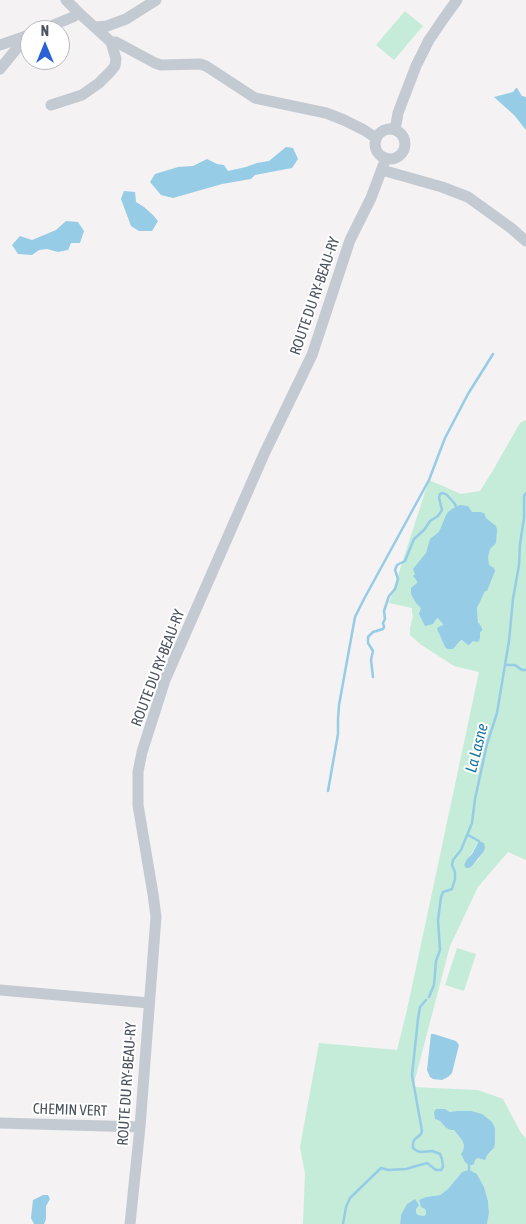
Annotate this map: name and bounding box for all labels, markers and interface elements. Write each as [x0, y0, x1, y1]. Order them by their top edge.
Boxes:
north arrow [20, 20, 70, 70]
text: N [41, 23, 49, 39]
street label: ROUTE DU RY-BEAU-RY [286, 235, 344, 357]
street label: ROUTE DU RY-BEAU-RY [127, 607, 189, 729]
water label: La Lasne [462, 721, 492, 775]
street label: ROUTE DU RY-BEAU-RY [114, 1022, 140, 1146]
street label: CHEMIN VERT [32, 1100, 108, 1120]

